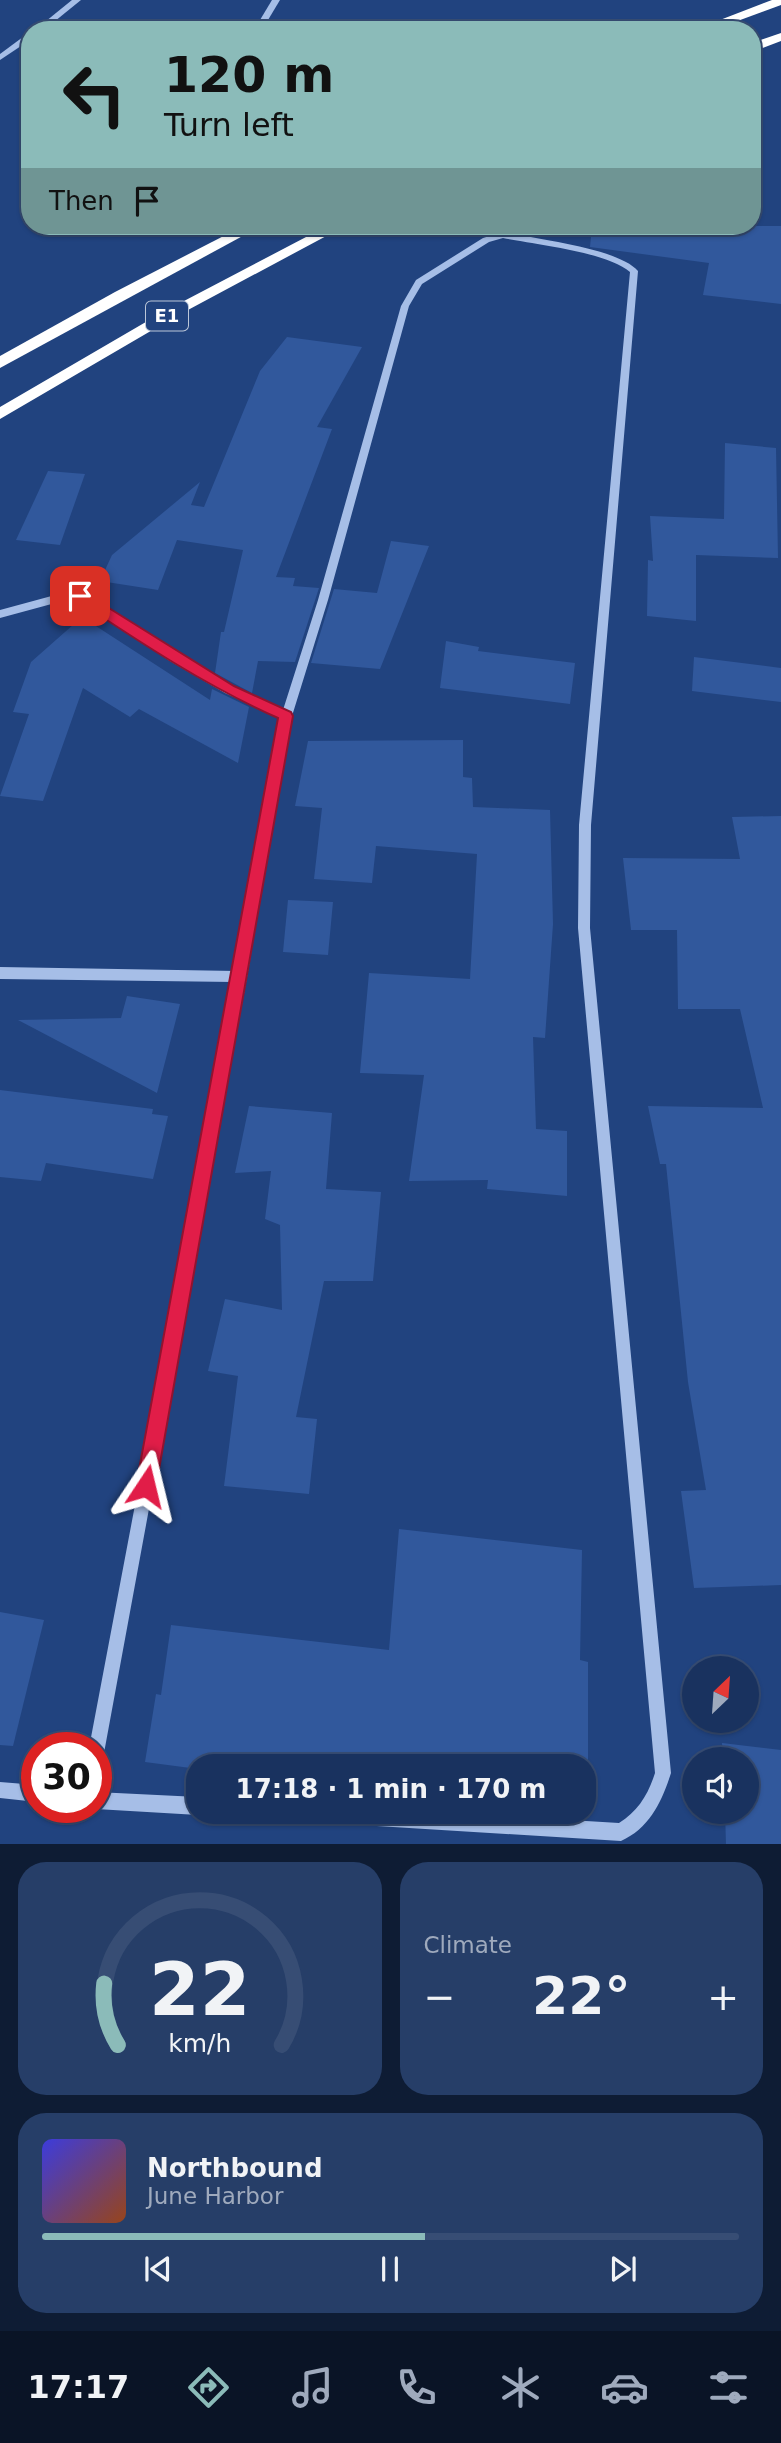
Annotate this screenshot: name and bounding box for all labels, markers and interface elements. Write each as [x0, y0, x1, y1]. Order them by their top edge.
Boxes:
text: 120 m [164, 47, 334, 104]
icon: left [49, 49, 140, 140]
text: Turn left [164, 106, 294, 144]
icon: arrive [128, 182, 166, 220]
text: Then [49, 186, 114, 216]
road number: E1 [146, 302, 188, 330]
pin [50, 566, 110, 626]
icon: arrive [61, 577, 99, 615]
position arrow [109, 1449, 183, 1523]
north arrow [682, 1656, 760, 1732]
map controls [682, 1656, 759, 1824]
speed limit sign: 30 [21, 1732, 112, 1823]
button: sound [682, 1747, 759, 1824]
text: 17:18 · 1 min · 170 m [236, 1774, 546, 1804]
text: Climate [424, 1932, 512, 1958]
text: 22 [149, 1947, 250, 2032]
text: 22° [532, 1966, 630, 2026]
text: − [424, 1975, 455, 2019]
text: + [707, 1975, 739, 2019]
text: km/h [168, 2028, 231, 2057]
text: Northbound [147, 2153, 323, 2183]
text: June Harbor [147, 2183, 283, 2209]
icon: previous [139, 2250, 177, 2288]
icon: pause [371, 2250, 409, 2288]
icon: next [604, 2250, 642, 2288]
icon: directions [184, 2363, 233, 2412]
icon: music [288, 2363, 337, 2412]
icon: phone [392, 2363, 441, 2412]
icon: climate [496, 2363, 545, 2412]
icon: car [600, 2363, 649, 2412]
icon: filters [704, 2363, 753, 2412]
text: 17:17 [28, 2368, 129, 2406]

